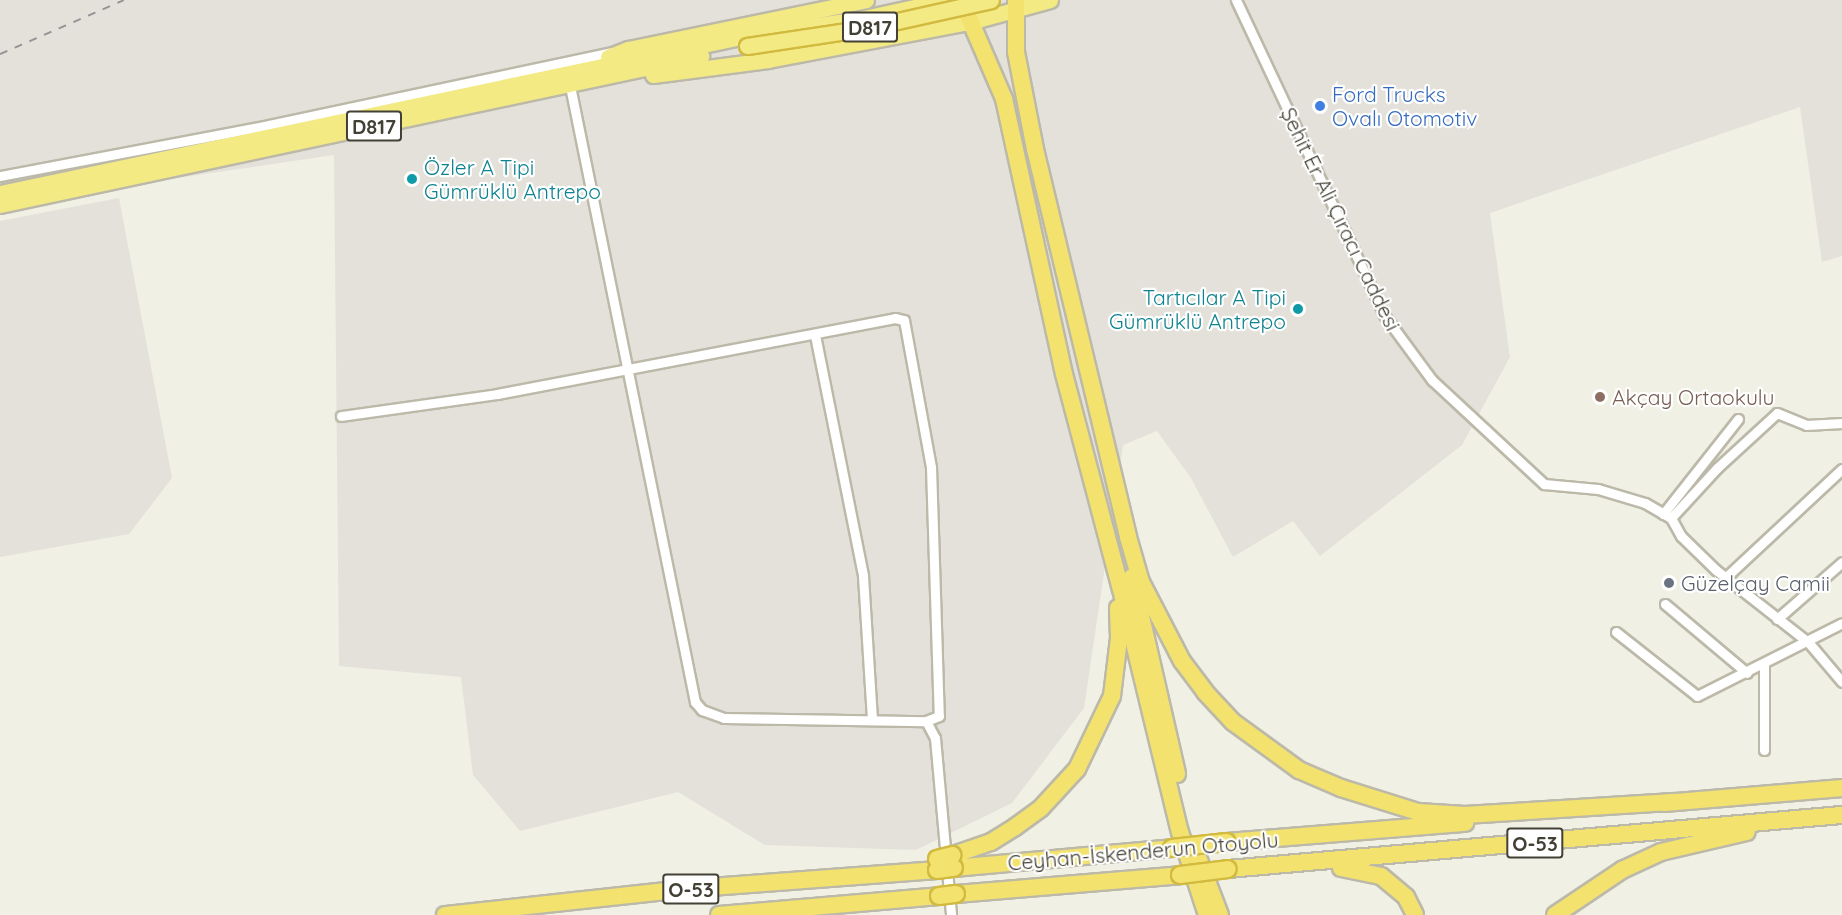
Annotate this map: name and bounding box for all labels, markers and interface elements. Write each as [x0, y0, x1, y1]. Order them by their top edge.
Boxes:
road number: D817 [842, 10, 898, 44]
place label: Ford Trucks Ovalı Otomotiv [1332, 81, 1477, 131]
marker: Ford Trucks Ovalı Otomotiv [1313, 99, 1327, 113]
street label: Şehit Er Ali Çıracı Caddesi [1276, 103, 1406, 335]
road number: D817 [346, 109, 403, 143]
place label: Özler A Tipi Gümrüklü Antrepo [424, 154, 601, 204]
marker: Özler A Tipi Gümrüklü Antrepo [405, 172, 419, 186]
place label: Tartıcılar A Tipi Gümrüklü Antrepo [1109, 284, 1286, 334]
marker: Tartıcılar A Tipi Gümrüklü Antrepo [1291, 302, 1305, 316]
place label: Akçay Ortaokulu [1612, 384, 1775, 410]
marker: Akçay Ortaokulu [1593, 390, 1607, 404]
place label: Güzelçay Camii [1681, 570, 1830, 596]
marker: Güzelçay Camii [1662, 576, 1676, 590]
road number: O-53 [1505, 826, 1565, 860]
street label: Ceyhan-İskenderun Otoyolu [1007, 827, 1279, 875]
road number: O-53 [661, 872, 721, 906]

